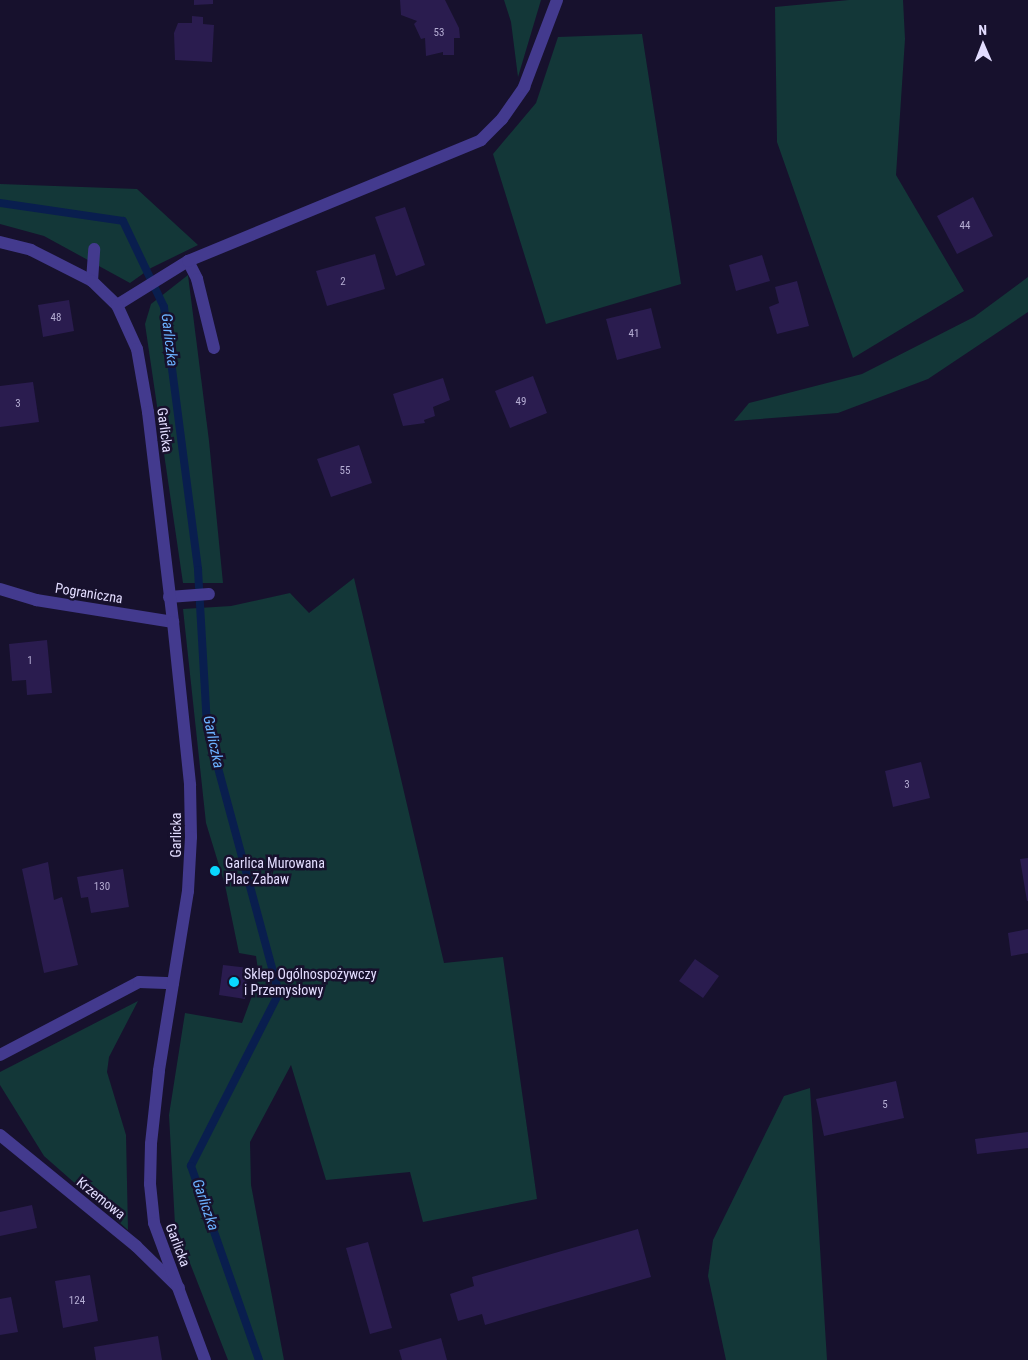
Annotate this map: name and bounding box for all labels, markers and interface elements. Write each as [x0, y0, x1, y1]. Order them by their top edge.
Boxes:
north arrow [958, 20, 1008, 70]
text: N [978, 22, 987, 38]
house number: 53 [434, 26, 444, 40]
house number: 44 [960, 219, 970, 233]
house number: 2 [340, 275, 346, 289]
house number: 48 [51, 311, 61, 325]
water label: Garliczka [157, 312, 181, 368]
house number: 41 [629, 327, 639, 341]
house number: 49 [516, 395, 526, 409]
house number: 3 [15, 397, 21, 411]
street label: Garlicka [154, 407, 176, 453]
house number: 55 [340, 464, 350, 478]
street label: Pograniczna [54, 579, 124, 607]
house number: 1 [27, 654, 33, 668]
water label: Garliczka [199, 714, 227, 770]
house number: 3 [904, 778, 910, 792]
street label: Garlicka [168, 812, 184, 858]
place label: Garlica Murowana Plac Zabaw [225, 855, 325, 888]
marker: Garlica Murowana Plac Zabaw [209, 865, 221, 877]
house number: 130 [94, 880, 110, 894]
place label: Sklep Ogólnospożywczy i Przemysłowy [244, 966, 377, 999]
marker: Sklep Ogólnospożywczy i Przemysłowy [228, 976, 240, 988]
house number: 5 [882, 1098, 888, 1112]
street label: Krzemowa [73, 1173, 129, 1223]
water label: Garliczka [188, 1177, 222, 1233]
street label: Garlicka [162, 1221, 194, 1269]
house number: 124 [69, 1294, 85, 1308]

